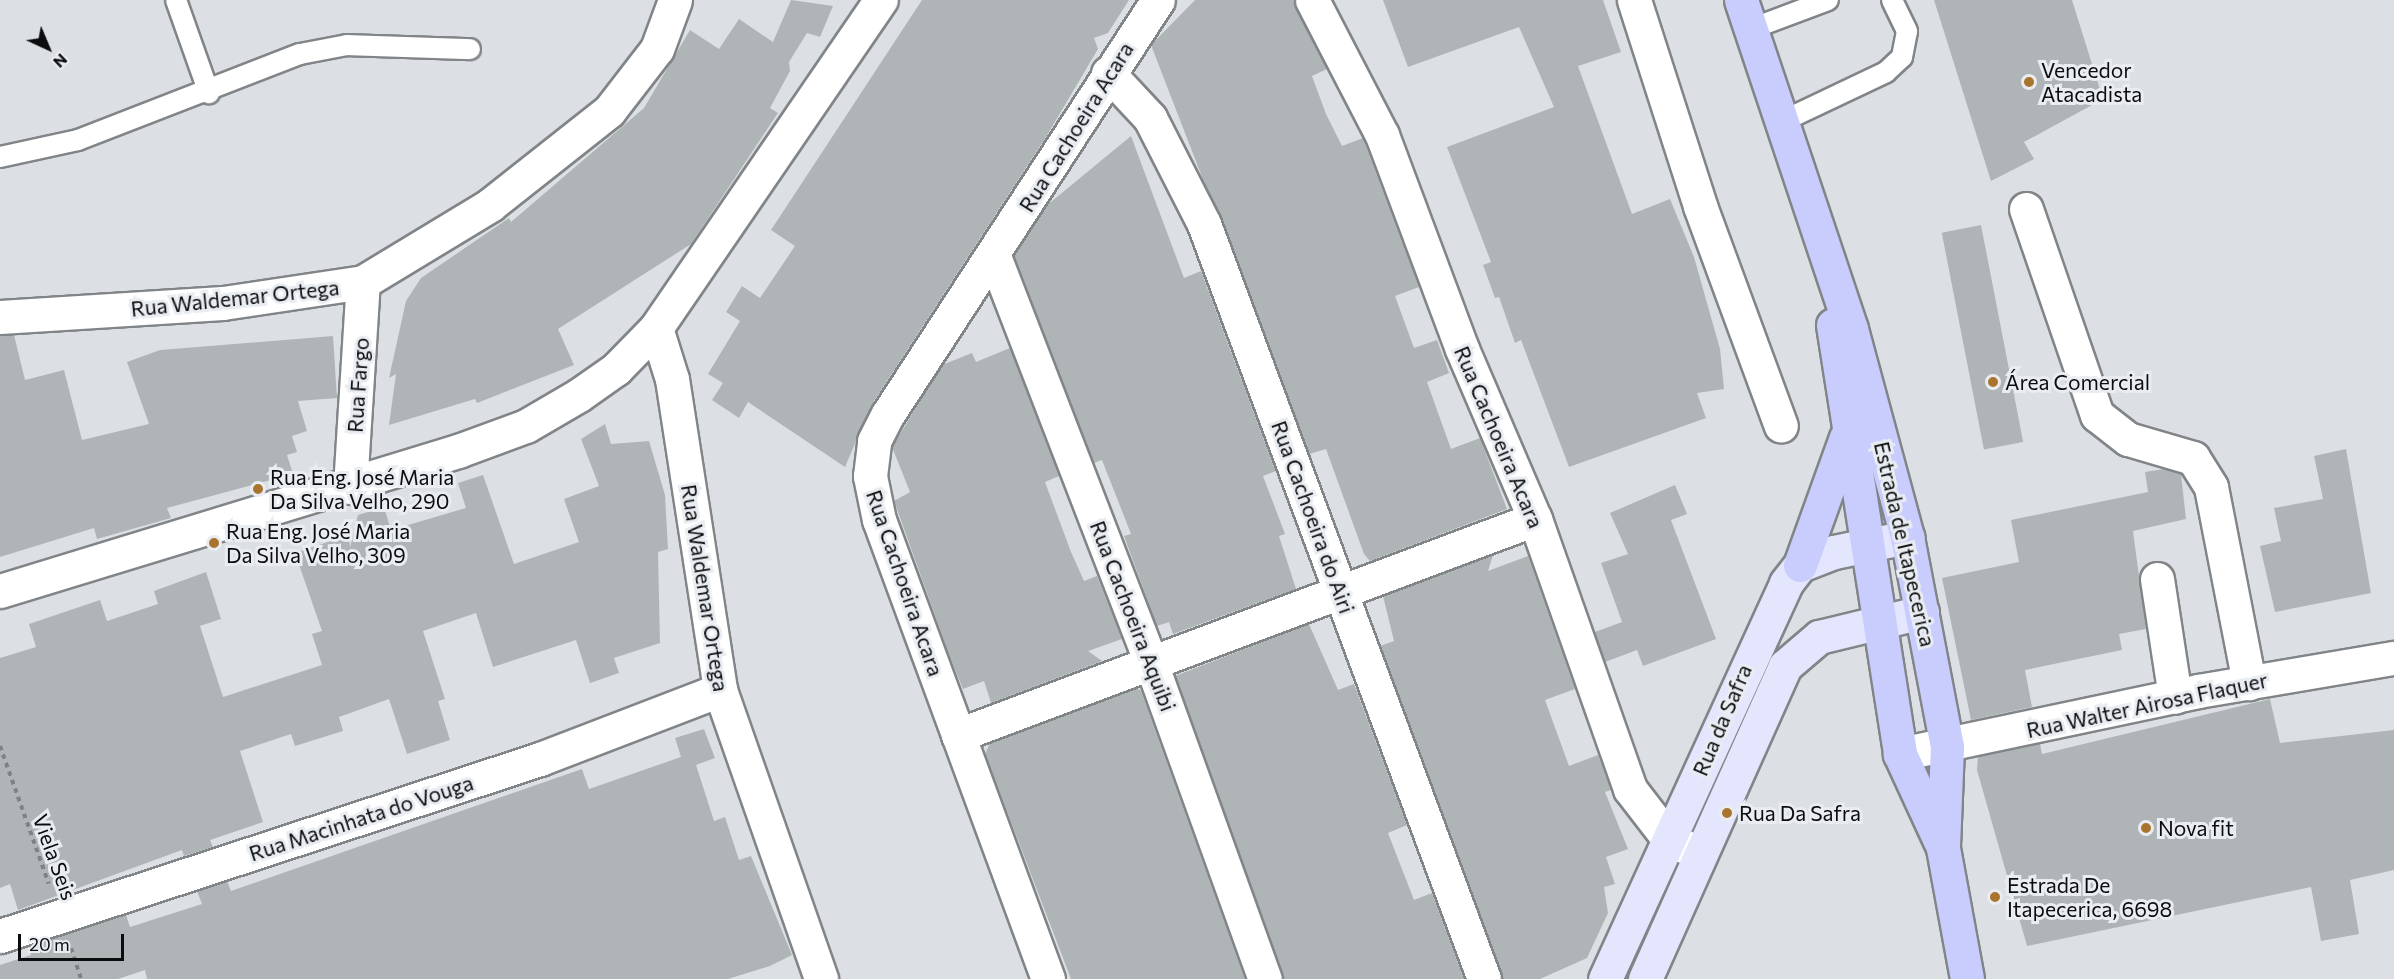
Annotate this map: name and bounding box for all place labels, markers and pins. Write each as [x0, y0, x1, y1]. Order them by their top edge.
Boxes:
place label: Vencedor Atacadista [2041, 57, 2142, 107]
marker: Vencedor Atacadista [2022, 75, 2036, 89]
place label: Área Comercial [2005, 369, 2150, 395]
marker: Área Comercial [1986, 375, 2000, 389]
place label: Rua Eng. José Maria Da Silva Velho, 290 [270, 464, 454, 514]
marker: Rua Eng. José Maria Da Silva Velho, 290 [251, 482, 265, 496]
place label: Rua Eng. José Maria Da Silva Velho, 309 [226, 518, 410, 568]
marker: Rua Eng. José Maria Da Silva Velho, 309 [207, 536, 221, 550]
place label: Rua Da Safra [1739, 800, 1861, 826]
marker: Rua Da Safra [1720, 806, 1734, 820]
place label: Nova fit [2158, 815, 2234, 841]
marker: Nova fit [2139, 821, 2153, 835]
place label: Estrada De Itapecerica, 6698 [2007, 872, 2172, 922]
marker: Estrada De Itapecerica, 6698 [1988, 890, 2002, 904]

